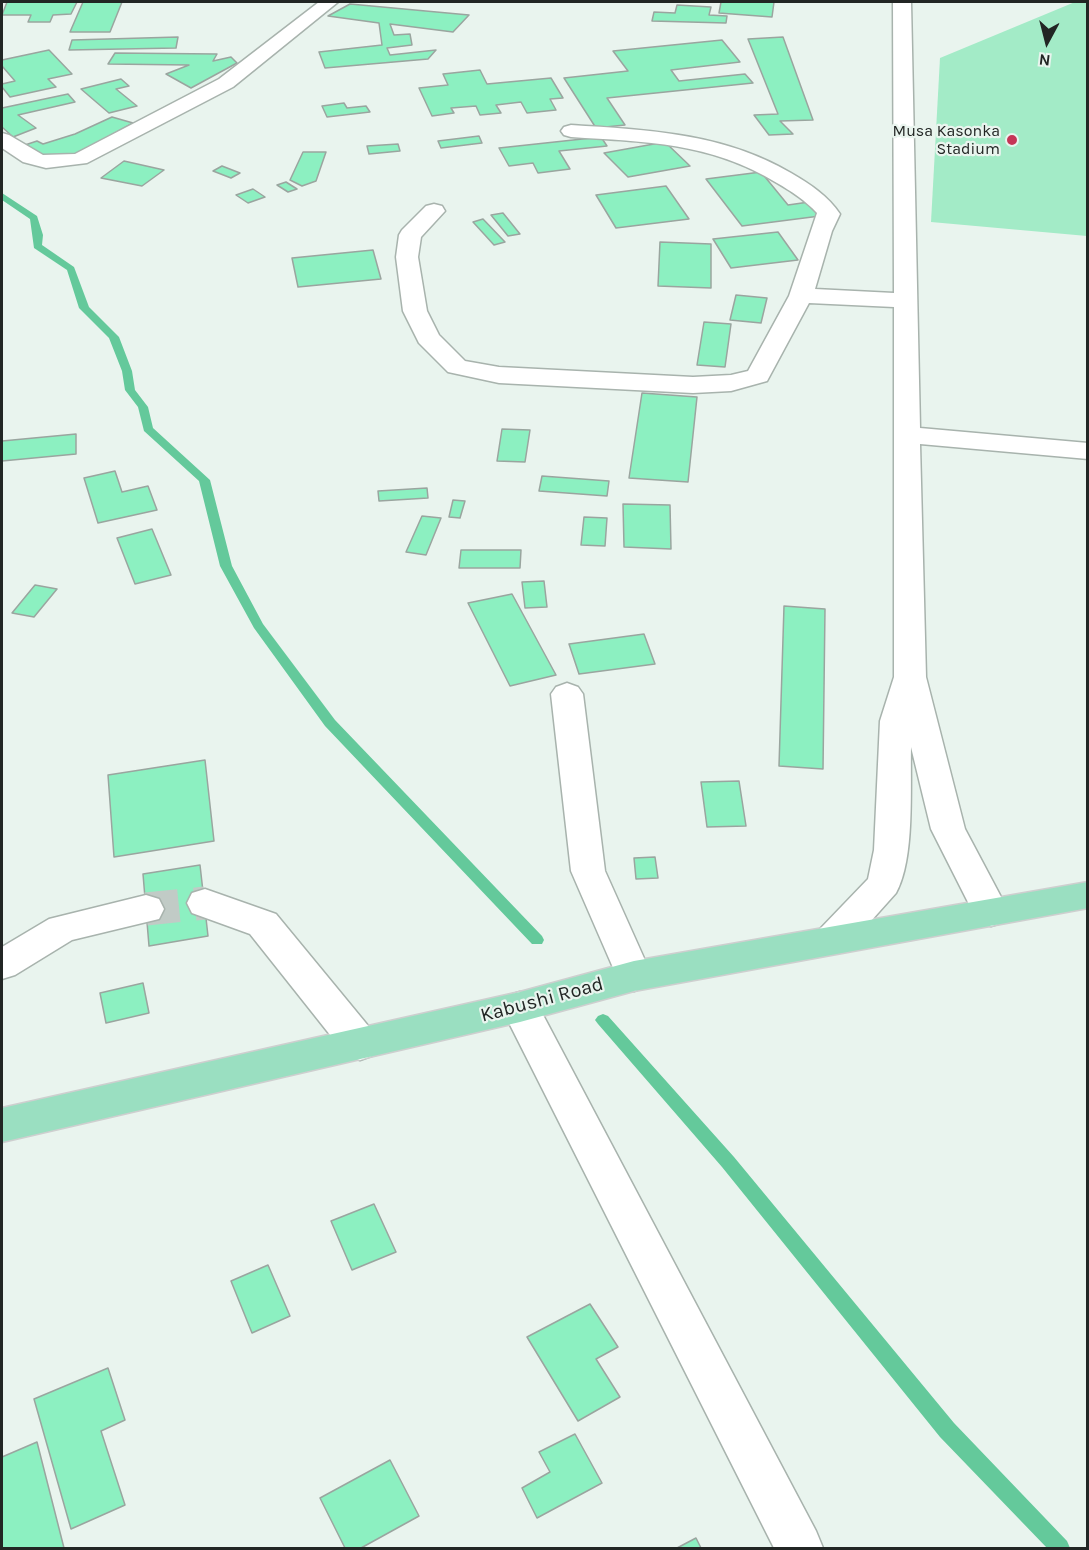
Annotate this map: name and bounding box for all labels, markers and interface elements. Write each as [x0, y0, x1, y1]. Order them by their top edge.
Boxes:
north arrow [1017, 12, 1077, 72]
text: N [1038, 50, 1052, 70]
place label: Musa Kasonka Stadium [893, 121, 1000, 159]
marker: Musa Kasonka Stadium [1005, 133, 1019, 147]
street label: Kabushi Road [478, 972, 606, 1028]

